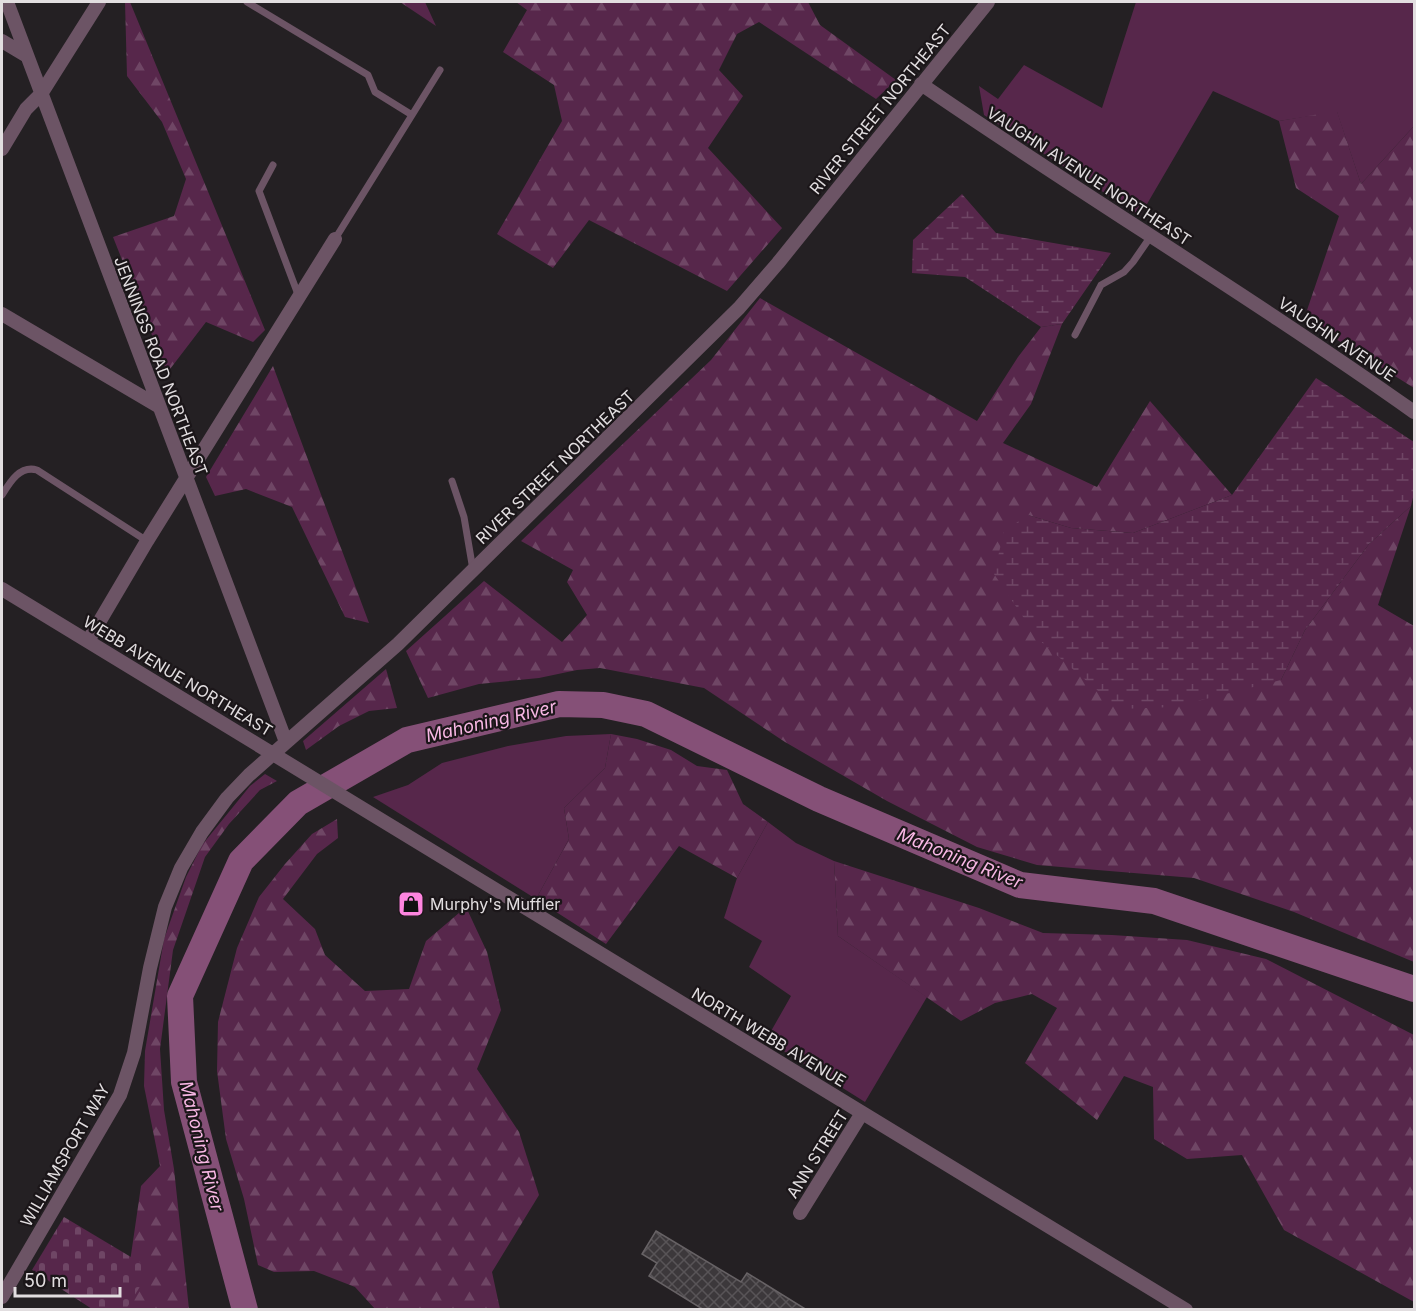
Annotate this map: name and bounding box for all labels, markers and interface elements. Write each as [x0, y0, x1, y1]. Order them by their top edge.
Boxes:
street label: RIVER STREET NORTHEAST [805, 20, 955, 198]
street label: VAUGHN AVENUE NORTHEAST [983, 102, 1195, 250]
street label: JENNINGS ROAD NORTHEAST [110, 254, 212, 478]
street label: VAUGHN AVENUE [1275, 292, 1399, 386]
street label: RIVER STREET NORTHEAST [471, 386, 639, 548]
street label: WEBB AVENUE NORTHEAST [80, 611, 276, 741]
water label: Mahoning River [424, 695, 560, 746]
water label: Mahoning River [894, 823, 1027, 893]
shop icon: Murphy's Muffler [396, 889, 426, 919]
place label: Murphy's Muffler [430, 894, 560, 914]
street label: NORTH WEBB AVENUE [688, 983, 850, 1091]
water label: Mahoning River [176, 1079, 229, 1214]
street label: WILLIAMSPORT WAY [16, 1080, 114, 1230]
street label: ANN STREET [782, 1106, 852, 1202]
scale bar [15, 1260, 120, 1298]
text: 50 m [24, 1270, 67, 1291]

